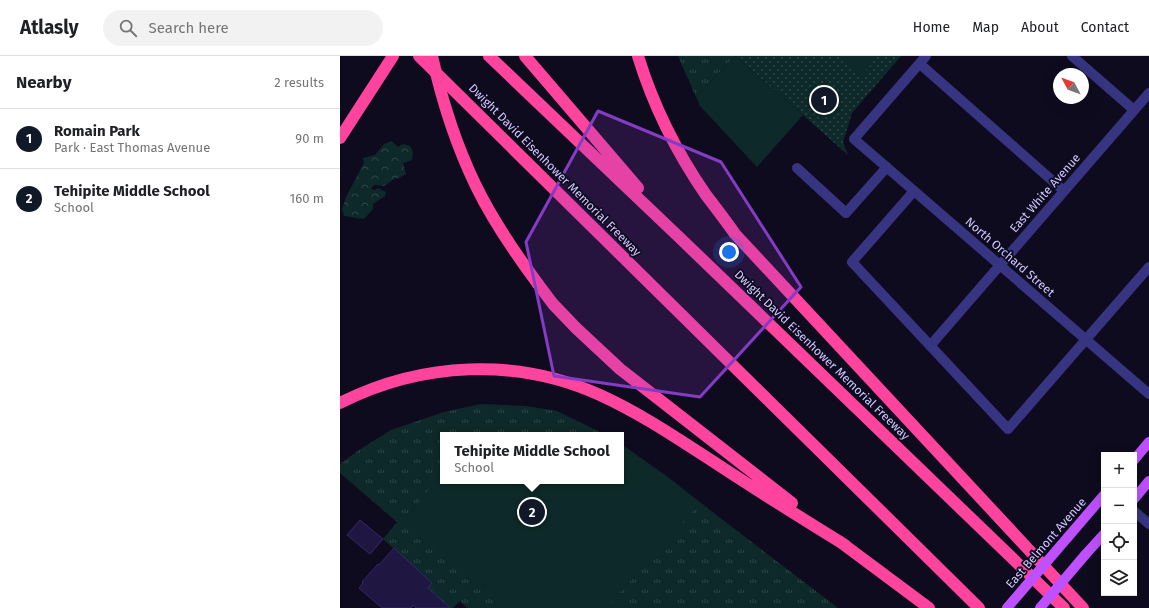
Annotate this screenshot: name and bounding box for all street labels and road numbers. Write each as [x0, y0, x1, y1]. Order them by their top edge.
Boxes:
street label: Dwight David Eisenhower Memorial Freeway [466, 81, 644, 259]
street label: East White Avenue [1007, 151, 1083, 235]
street label: North Orchard Street [963, 215, 1058, 300]
street label: Dwight David Eisenhower Memorial Freeway [732, 267, 912, 443]
street label: East Belmont Avenue [1003, 495, 1089, 591]

